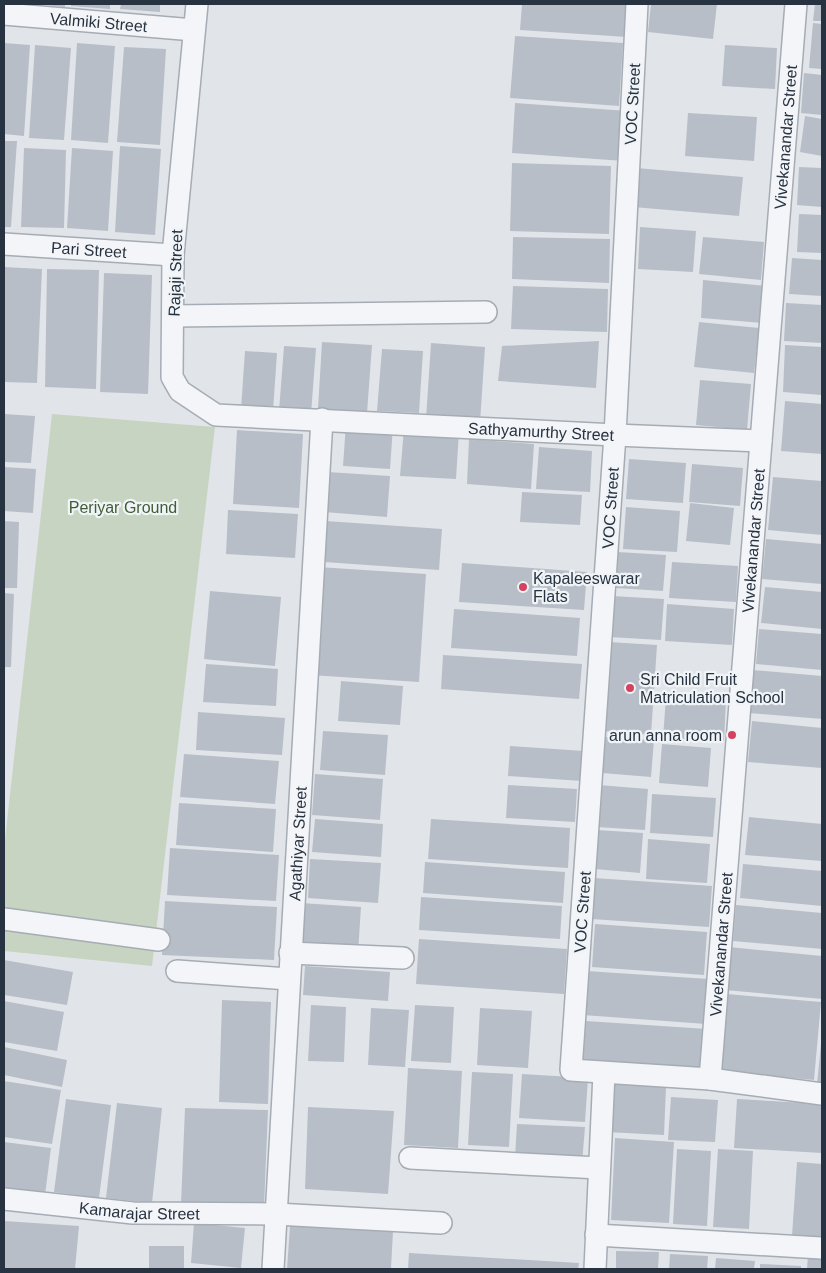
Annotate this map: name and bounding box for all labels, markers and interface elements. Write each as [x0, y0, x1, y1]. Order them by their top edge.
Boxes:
street label: Valmiki Street [49, 10, 148, 35]
street label: VOC Street [622, 62, 643, 145]
street label: Vivekanandar Street [772, 64, 800, 210]
street label: Rajaji Street [165, 229, 186, 317]
street label: Pari Street [50, 239, 128, 261]
street label: Sathyamurthy Street [468, 420, 615, 444]
street label: VOC Street [599, 466, 622, 549]
street label: Vivekanandar Street [739, 467, 768, 614]
park label: Periyar Ground [69, 499, 177, 516]
place label: Kapaleeswarar Flats [533, 570, 640, 605]
marker: Kapaleeswarar Flats [517, 581, 529, 593]
place label: Sri Child Fruit Matriculation School [640, 671, 784, 706]
marker: Sri Child Fruit Matriculation School [624, 682, 636, 694]
place label: arun anna room [609, 727, 722, 744]
marker: arun anna room [726, 729, 738, 741]
street label: Agathiyar Street [286, 785, 310, 902]
street label: VOC Street [571, 870, 594, 953]
street label: Vivekanandar Street [707, 871, 736, 1017]
street label: Kamarajar Street [78, 1199, 200, 1222]

